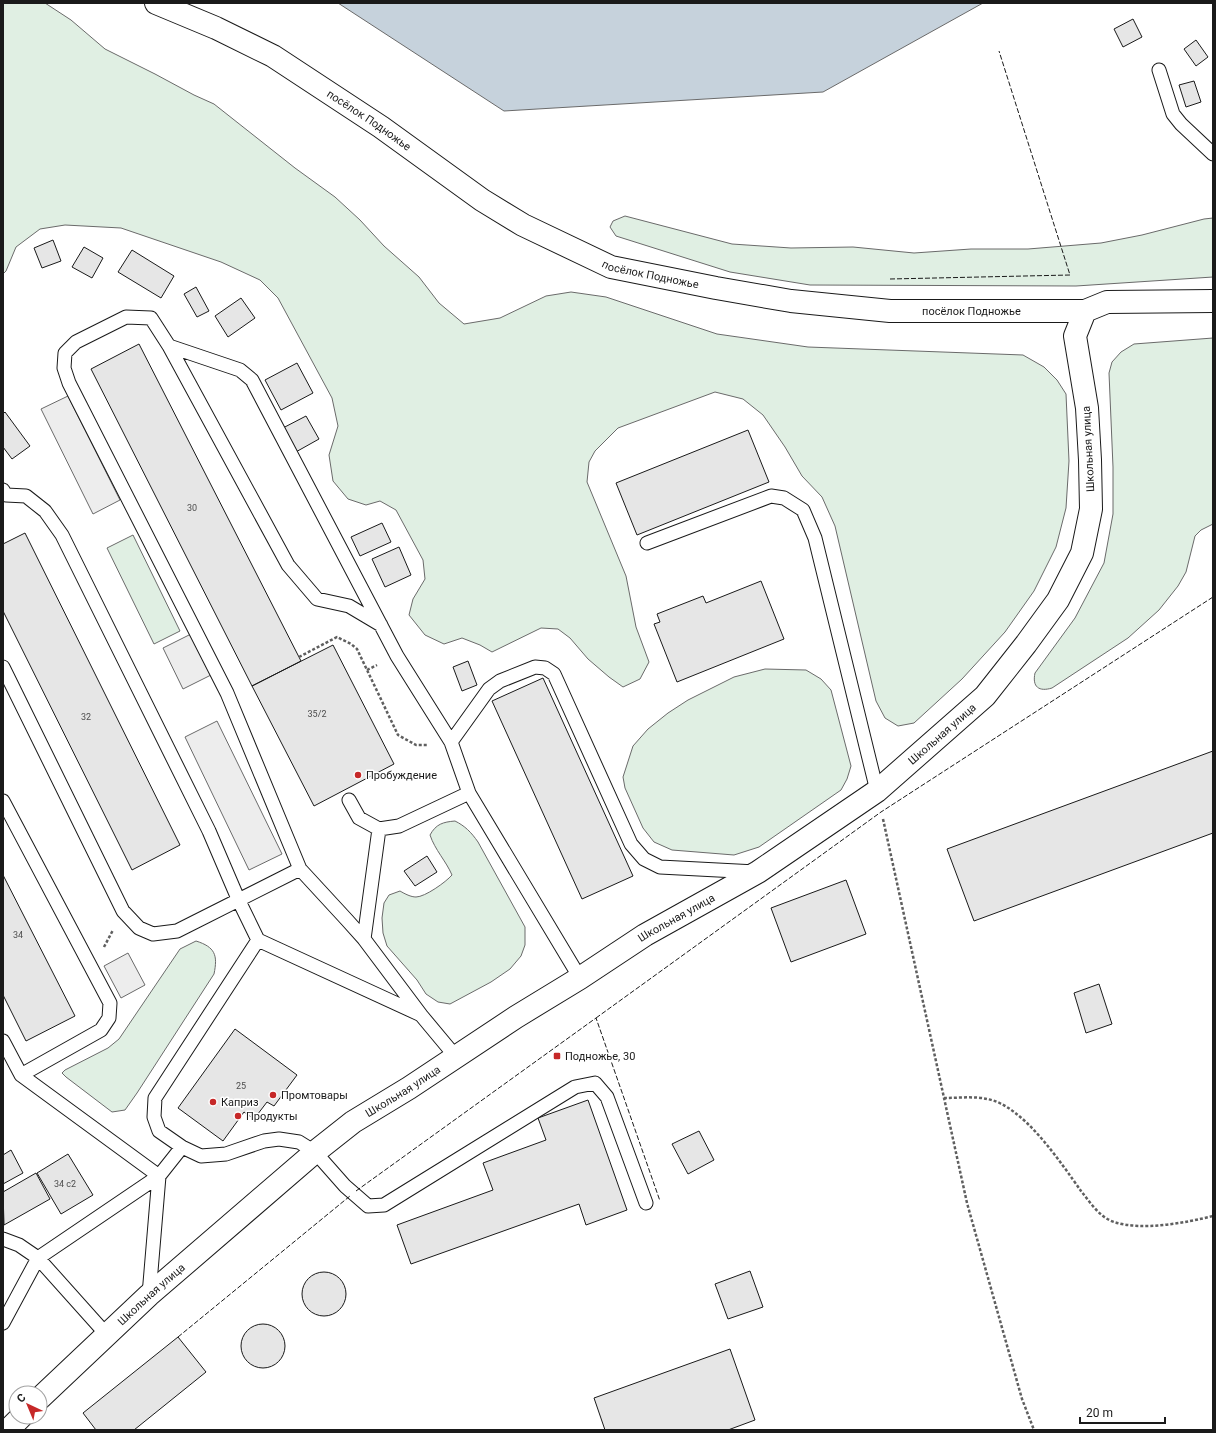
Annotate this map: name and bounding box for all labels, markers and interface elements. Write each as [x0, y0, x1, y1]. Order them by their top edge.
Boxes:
street label: посёлок Подножье [324, 87, 414, 154]
street label: посёлок Подножье [600, 258, 700, 291]
street label: посёлок Подножье [922, 305, 1021, 318]
street label: Школьная улица [1080, 406, 1097, 492]
house number: 30 [187, 503, 197, 513]
street label: Школьная улица [906, 701, 979, 768]
house number: 35/2 [308, 709, 326, 719]
house number: 32 [81, 712, 91, 722]
place label: Пробуждение [366, 769, 437, 782]
marker: Пробуждение [353, 770, 363, 780]
street label: Школьная улица [636, 891, 717, 945]
house number: 34 [13, 930, 23, 940]
place label: Подножье, 30 [565, 1050, 635, 1063]
marker: Подножье, 30 [552, 1051, 562, 1061]
street label: Школьная улица [363, 1063, 443, 1120]
house number: 25 [236, 1081, 246, 1091]
place label: Промтовары [281, 1089, 348, 1102]
marker: Промтовары [268, 1090, 278, 1100]
place label: Каприз [221, 1096, 259, 1109]
marker: Каприз [208, 1097, 218, 1107]
place label: Продукты [246, 1110, 298, 1123]
marker: Продукты [233, 1111, 243, 1121]
house number: 34 с2 [54, 1179, 76, 1189]
street label: Школьная улица [115, 1261, 188, 1328]
north arrow [8, 1385, 48, 1425]
text: С [14, 1391, 29, 1405]
scale bar [1080, 1399, 1165, 1425]
text: 20 m [1086, 1406, 1113, 1420]

